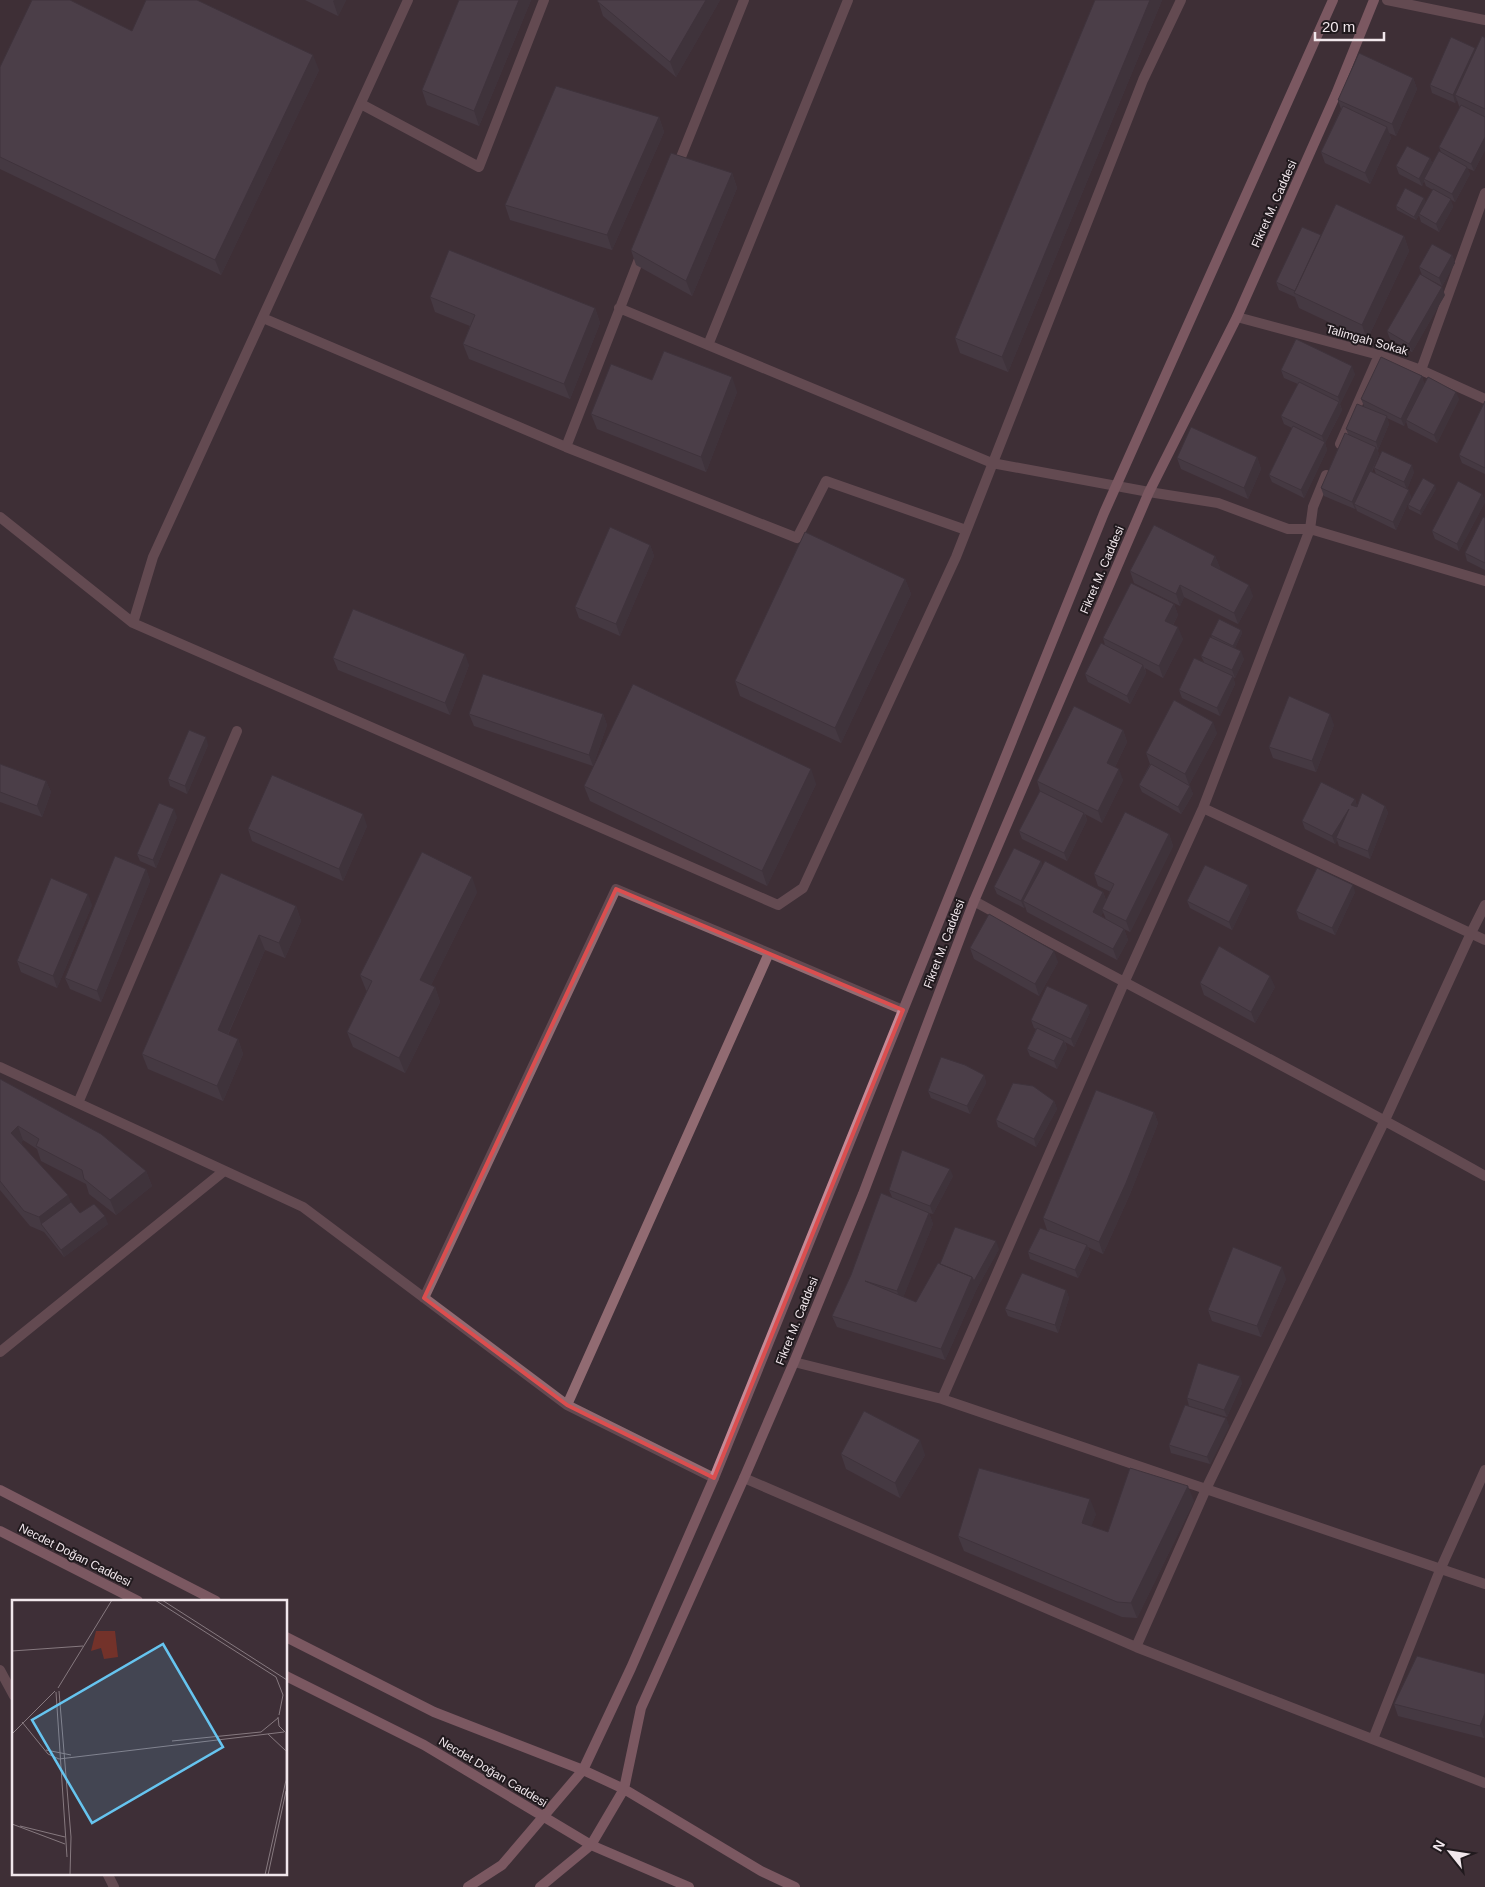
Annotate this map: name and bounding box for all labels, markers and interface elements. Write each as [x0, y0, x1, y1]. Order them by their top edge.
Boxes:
scale bar [1315, 10, 1384, 42]
text: 20 m [1322, 18, 1355, 35]
street label: Fikret M. Caddesi [1248, 158, 1300, 250]
street label: Talimgah Sokak [1324, 322, 1411, 359]
street label: Fikret M. Caddesi [1077, 524, 1127, 616]
street label: Fikret M. Caddesi [921, 898, 967, 990]
street label: Fikret M. Caddesi [773, 1275, 821, 1367]
street label: Necdet Doğan Caddesi [17, 1521, 133, 1589]
inset map [12, 1600, 288, 1874]
street label: Necdet Doğan Caddesi [436, 1734, 550, 1810]
north arrow [1425, 1827, 1475, 1877]
text: N [1429, 1837, 1448, 1854]

